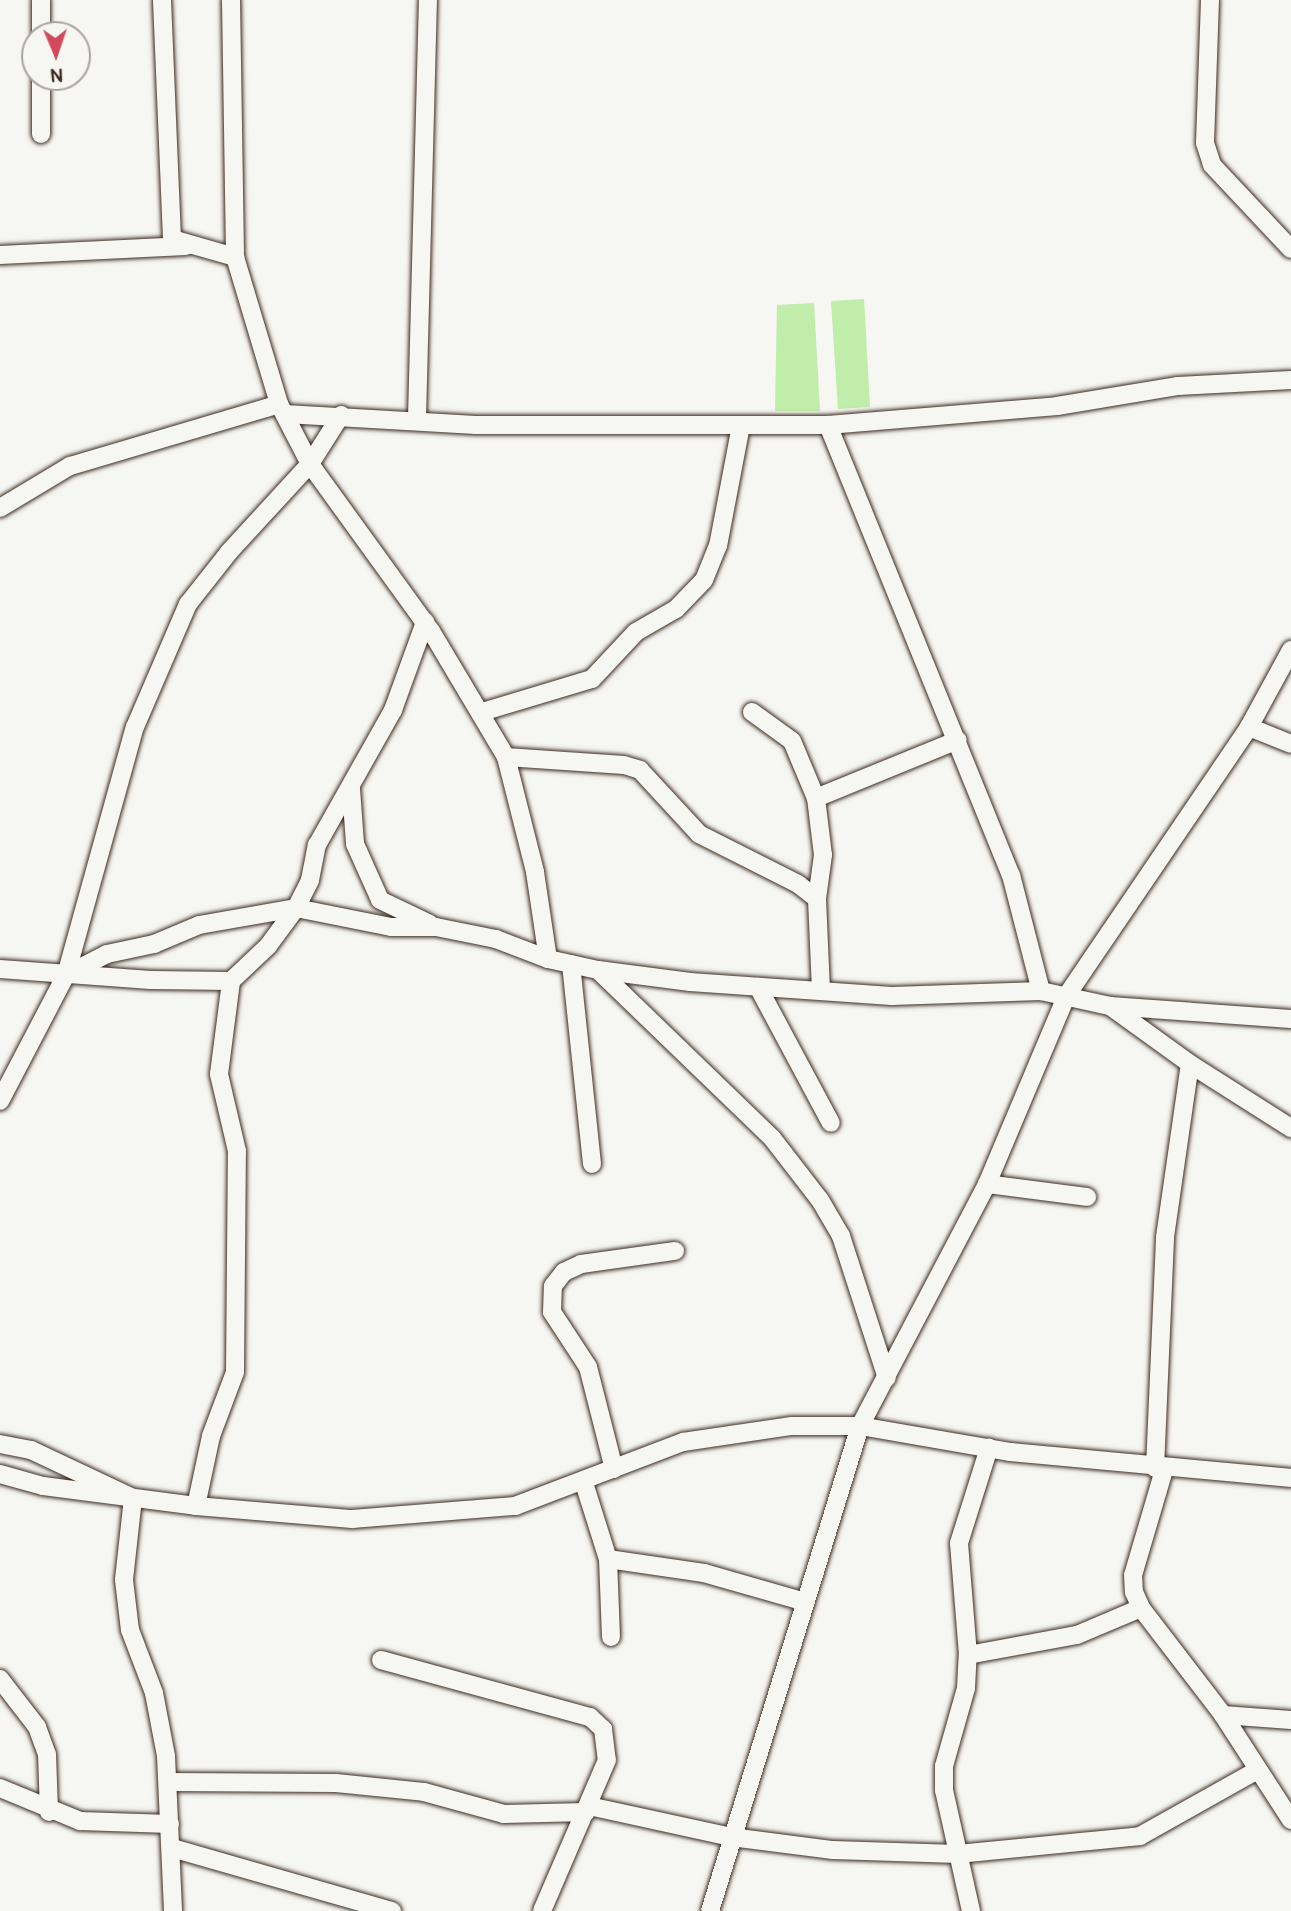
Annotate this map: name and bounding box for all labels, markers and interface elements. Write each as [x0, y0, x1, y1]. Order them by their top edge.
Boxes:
north arrow [21, 21, 91, 91]
text: N [50, 63, 64, 87]

